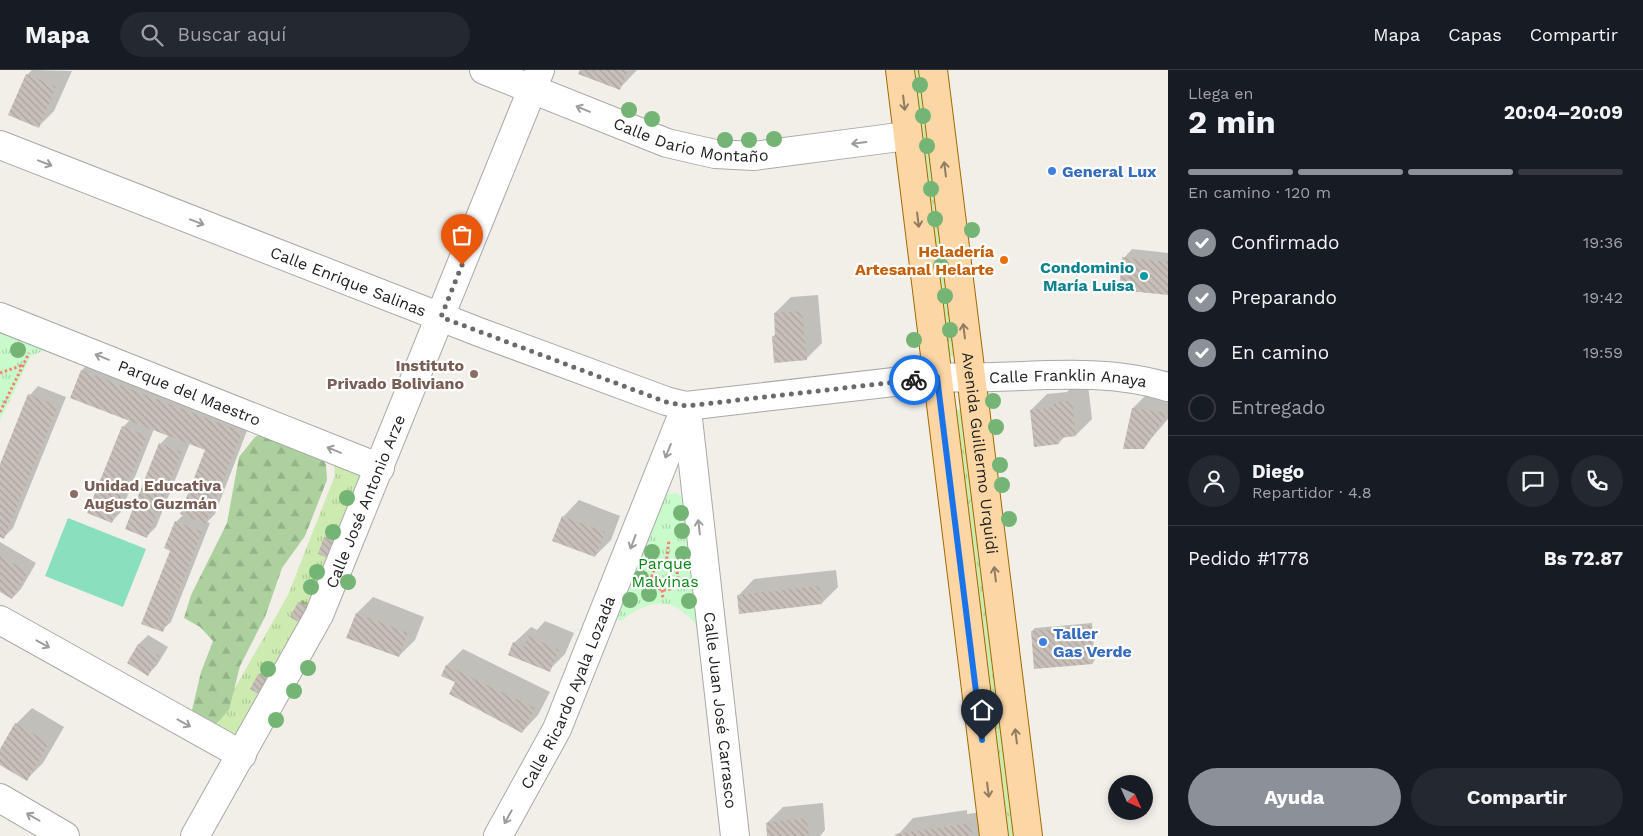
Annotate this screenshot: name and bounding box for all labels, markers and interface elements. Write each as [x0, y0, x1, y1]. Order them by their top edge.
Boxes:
search box [120, 12, 470, 57]
text: Mapa [25, 21, 90, 49]
icon: search [138, 21, 166, 49]
text: Buscar aquí [178, 23, 286, 46]
text: Mapa [1373, 24, 1420, 45]
text: Capas [1448, 24, 1502, 45]
text: Compartir [1530, 24, 1618, 45]
text: Llega en [1188, 84, 1254, 103]
one-way arrow [899, 95, 909, 111]
text: 20:04–20:09 [1504, 101, 1623, 124]
one-way arrow [576, 103, 591, 113]
text: 2 min [1188, 103, 1276, 141]
street label: Calle Dario Montaño [611, 113, 769, 166]
one-way arrow [851, 138, 867, 148]
one-way arrow [37, 159, 53, 168]
one-way arrow [940, 161, 950, 177]
place label: General Lux [1062, 162, 1157, 181]
marker: General Lux [1046, 165, 1058, 177]
text: En camino · 120 m [1188, 183, 1331, 202]
one-way arrow [913, 211, 923, 227]
pin [441, 214, 483, 265]
one-way arrow [189, 218, 204, 227]
icon: bag [448, 221, 476, 249]
icon: check [1188, 229, 1216, 257]
text: Confirmado [1231, 231, 1340, 254]
text: 19:36 [1583, 233, 1623, 252]
street label: Calle Enrique Salinas [268, 242, 429, 320]
place label: Heladería Artesanal Helarte [855, 242, 995, 279]
marker: Heladería Artesanal Helarte [998, 254, 1010, 266]
place label: Condominio María Luisa [1040, 258, 1135, 295]
marker: Condominio María Luisa [1138, 270, 1150, 282]
icon: check [1188, 284, 1216, 312]
text: Preparando [1231, 286, 1337, 309]
text: 19:42 [1583, 288, 1623, 307]
one-way arrow [959, 323, 969, 339]
icon: check [1188, 339, 1216, 367]
text: En camino [1231, 341, 1329, 364]
text: 19:59 [1583, 343, 1623, 362]
street label: Avenida Guillermo Urquidi [959, 351, 1002, 555]
one-way arrow [95, 352, 110, 361]
street label: Parque del Maestro [116, 355, 264, 429]
courier [889, 355, 939, 405]
place label: Instituto Privado Boliviano [327, 356, 464, 393]
street label: Calle Franklin Anaya [989, 365, 1149, 391]
icon: bike [900, 366, 928, 394]
marker: Instituto Privado Boliviano [468, 368, 480, 380]
text: Entregado [1231, 396, 1325, 419]
street label: Calle José Antonio Arze [321, 412, 409, 591]
one-way arrow [327, 444, 342, 453]
one-way arrow [663, 444, 672, 459]
button: person [1188, 455, 1240, 507]
button: chat [1507, 455, 1559, 507]
button: phone [1571, 455, 1623, 507]
text: Diego [1252, 460, 1304, 483]
place label: Unidad Educativa Augusto Guzmán [84, 476, 222, 513]
text: Repartidor · 4.8 [1252, 483, 1372, 502]
marker: Unidad Educativa Augusto Guzmán [68, 488, 80, 500]
one-way arrow [694, 519, 704, 535]
one-way arrow [628, 534, 637, 549]
text: Pedido #1778 [1188, 547, 1309, 570]
text: Bs 72.87 [1544, 547, 1623, 570]
park label: Parque Malvinas [631, 554, 699, 591]
one-way arrow [990, 567, 1000, 583]
street label: Calle Ricardo Ayala Lozada [516, 593, 619, 792]
street label: Calle Juan José Carrasco [700, 611, 741, 809]
place label: Taller Gas Verde [1053, 624, 1132, 661]
marker: Taller Gas Verde [1037, 636, 1049, 648]
one-way arrow [35, 639, 50, 649]
pin [961, 689, 1003, 740]
icon: home [968, 696, 996, 724]
one-way arrow [177, 718, 192, 728]
one-way arrow [1010, 728, 1020, 744]
button: Ayuda [1188, 768, 1401, 826]
button: Compartir [1411, 768, 1623, 826]
north arrow [1108, 775, 1152, 820]
map controls [1108, 775, 1153, 820]
one-way arrow [983, 782, 993, 798]
one-way arrow [503, 809, 513, 824]
one-way arrow [25, 812, 40, 822]

